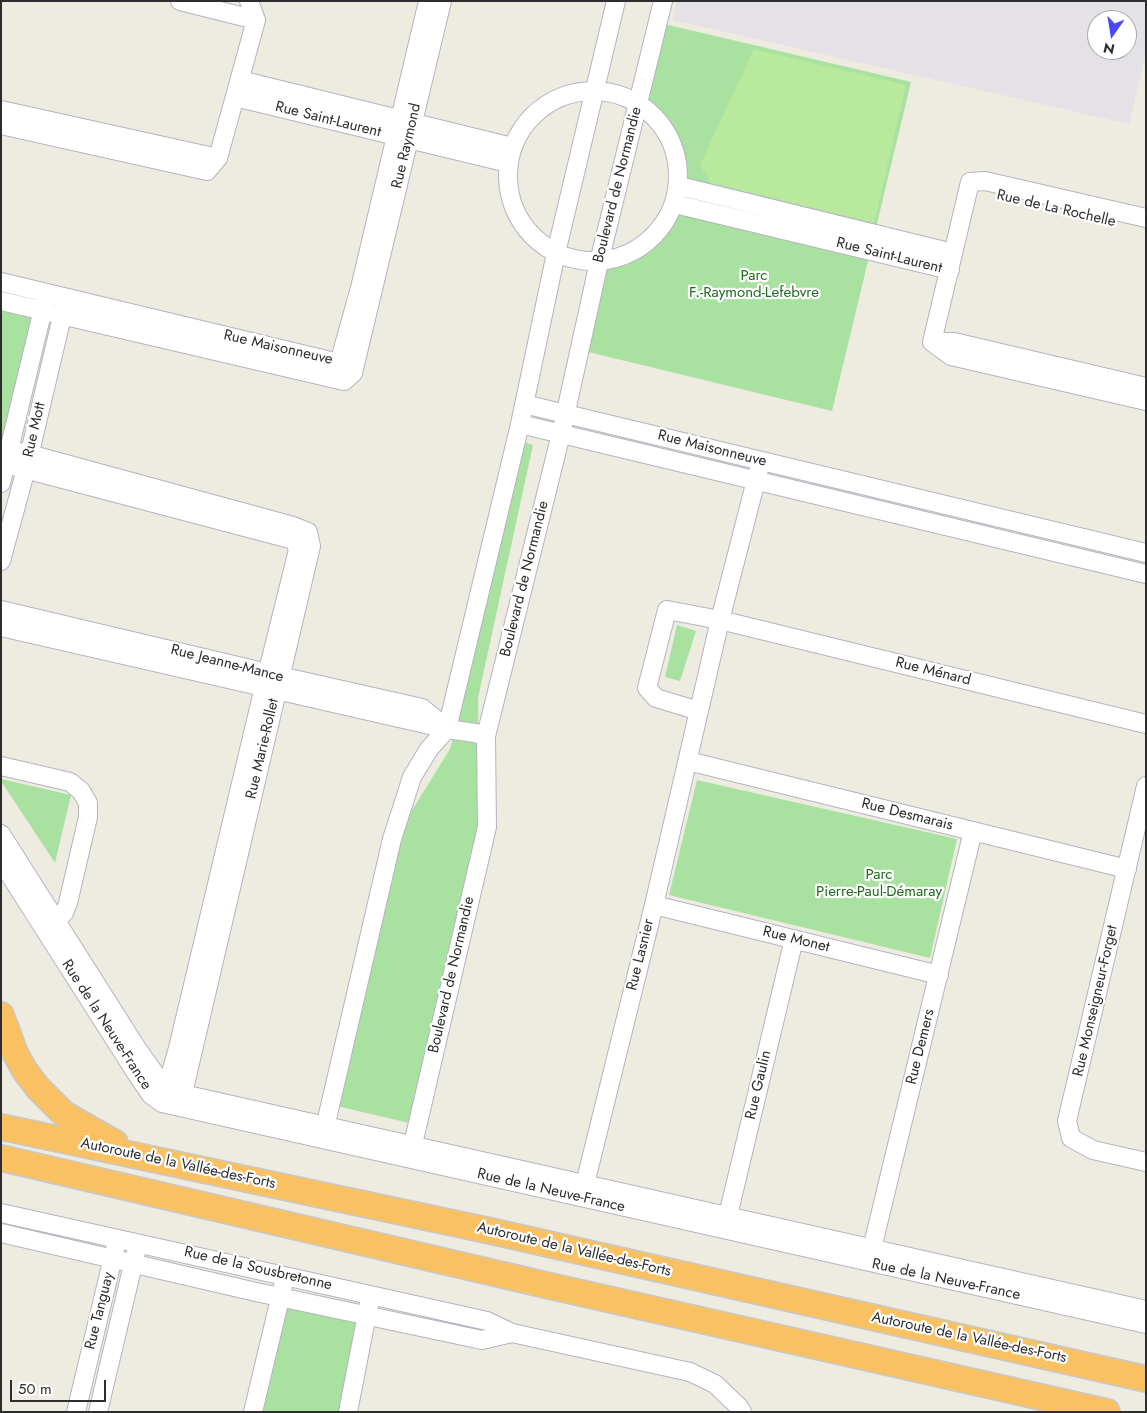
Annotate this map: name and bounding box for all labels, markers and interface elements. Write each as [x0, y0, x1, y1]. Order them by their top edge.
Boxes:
north arrow [1087, 10, 1137, 60]
text: N [1101, 38, 1117, 60]
street label: Rue Saint-Laurent [273, 98, 383, 142]
street label: Rue Raymond [388, 102, 426, 190]
street label: Boulevard de Normandie [590, 105, 646, 265]
street label: Rue de La Rochelle [995, 187, 1117, 231]
street label: Rue Saint-Laurent [834, 234, 944, 278]
park label: Parc F.-Raymond-Lefebvre [689, 267, 819, 302]
street label: Rue Maisonneuve [222, 327, 334, 369]
street label: Rue Mott [20, 401, 50, 459]
street label: Rue Maisonneuve [656, 427, 768, 471]
street label: Boulevard de Normandie [497, 499, 553, 659]
street label: Rue Jeanne-Mance [169, 641, 285, 687]
street label: Rue Ménard [893, 654, 973, 690]
street label: Rue Marie-Rollet [243, 697, 283, 801]
street label: Rue Desmarais [859, 795, 955, 835]
park label: Parc Pierre-Paul-Démaray [816, 866, 942, 901]
street label: Boulevard de Normandie [425, 895, 479, 1055]
street label: Rue Lasnier [623, 917, 659, 993]
street label: Rue Monet [761, 923, 831, 957]
street label: Rue Monseigneur-Forget [1070, 924, 1122, 1078]
street label: Rue de la Neuve-France [57, 957, 155, 1093]
street label: Rue Demers [903, 1007, 939, 1087]
street label: Rue Gaulin [742, 1049, 776, 1121]
street label: Autoroute de la Vallée-des-Forts [79, 1135, 277, 1193]
street label: Rue de la Neuve-France [475, 1165, 627, 1217]
street label: Autoroute de la Vallée-des-Forts [475, 1219, 673, 1281]
street label: Rue de la Sousbretonne [182, 1243, 334, 1295]
street label: Rue de la Neuve-France [870, 1255, 1022, 1305]
street label: Rue Tanguay [82, 1270, 118, 1352]
street label: Autoroute de la Vallée-des-Forts [870, 1309, 1068, 1367]
scale bar [12, 1370, 109, 1402]
text: 50 m [18, 1378, 52, 1400]

